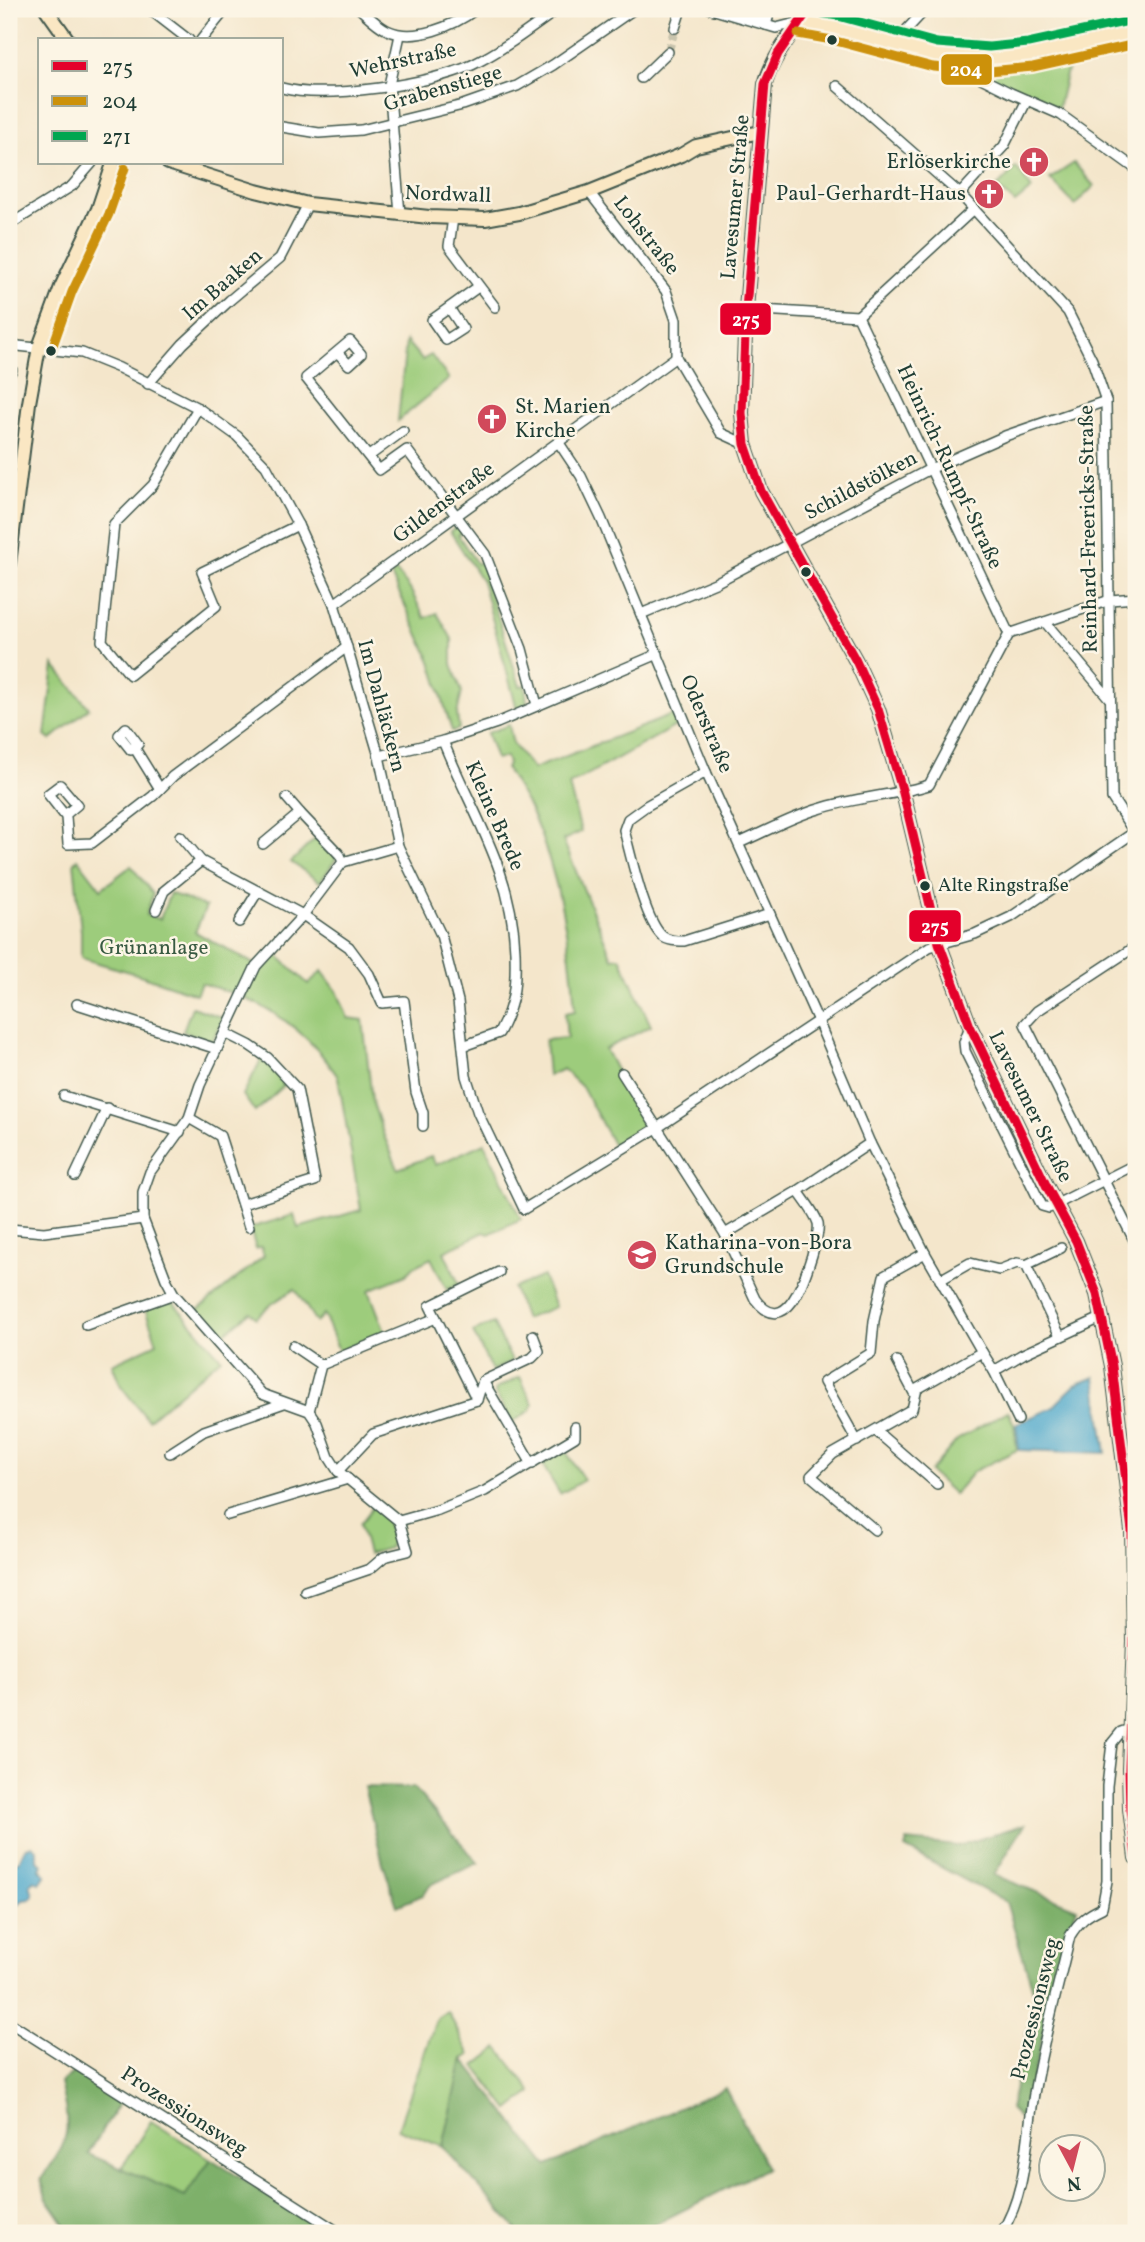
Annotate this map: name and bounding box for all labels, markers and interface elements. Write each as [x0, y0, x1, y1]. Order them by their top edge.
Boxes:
unlabelled marker [825, 33, 839, 47]
street label: Wehrstraße [347, 35, 459, 86]
legend [38, 38, 284, 164]
line badge: 204 [940, 53, 993, 86]
text: 275 [102, 54, 133, 83]
street label: Grabenstiege [380, 58, 506, 120]
text: 204 [950, 58, 982, 84]
text: 204 [102, 88, 138, 117]
street label: Lavesumer Straße [714, 113, 758, 281]
text: 271 [102, 124, 131, 153]
church icon: Erlöserkirche [1017, 145, 1051, 179]
place label: Erlöserkirche [886, 148, 1011, 177]
church icon: Paul-Gerhardt-Haus [972, 177, 1006, 211]
street label: Nordwall [404, 179, 492, 211]
place label: Paul-Gerhardt-Haus [776, 180, 966, 209]
street label: Lohstraße [606, 190, 686, 282]
street label: Im Baaken [177, 242, 269, 328]
line badge: 275 [719, 302, 772, 336]
text: 275 [732, 308, 760, 334]
unlabelled marker [44, 344, 58, 358]
street label: Heinrich-Rumpf-Straße [889, 360, 1009, 574]
place label: St. Marien Kirche [515, 393, 611, 446]
church icon: St. Marien Kirche [475, 402, 509, 436]
street label: Reinhard-Freericks-Straße [1072, 405, 1106, 653]
street label: Schildstölken [799, 444, 923, 528]
street label: Gildenstraße [387, 455, 501, 551]
unlabelled marker [799, 565, 813, 579]
street label: Im Dahläckern [349, 636, 413, 776]
street label: Oderstraße [672, 670, 740, 778]
street label: Kleine Brede [457, 757, 531, 875]
place label: Alte Ringstraße [938, 873, 1069, 899]
marker: Alte Ringstraße [918, 879, 932, 893]
line badge: 275 [908, 909, 962, 943]
text: 275 [921, 915, 949, 941]
park label: Grünanlage [100, 934, 209, 963]
street label: Lavesumer Straße [981, 1026, 1079, 1188]
place label: Katharina-von-Bora Grundschule [665, 1229, 852, 1282]
school or university icon: Katharina-von-Bora Grundschule [625, 1238, 659, 1272]
street label: Prozessionsweg [1004, 1935, 1068, 2083]
street label: Prozessionsweg [115, 2060, 253, 2164]
north arrow [1036, 2134, 1106, 2204]
text: N [1065, 2169, 1082, 2197]

